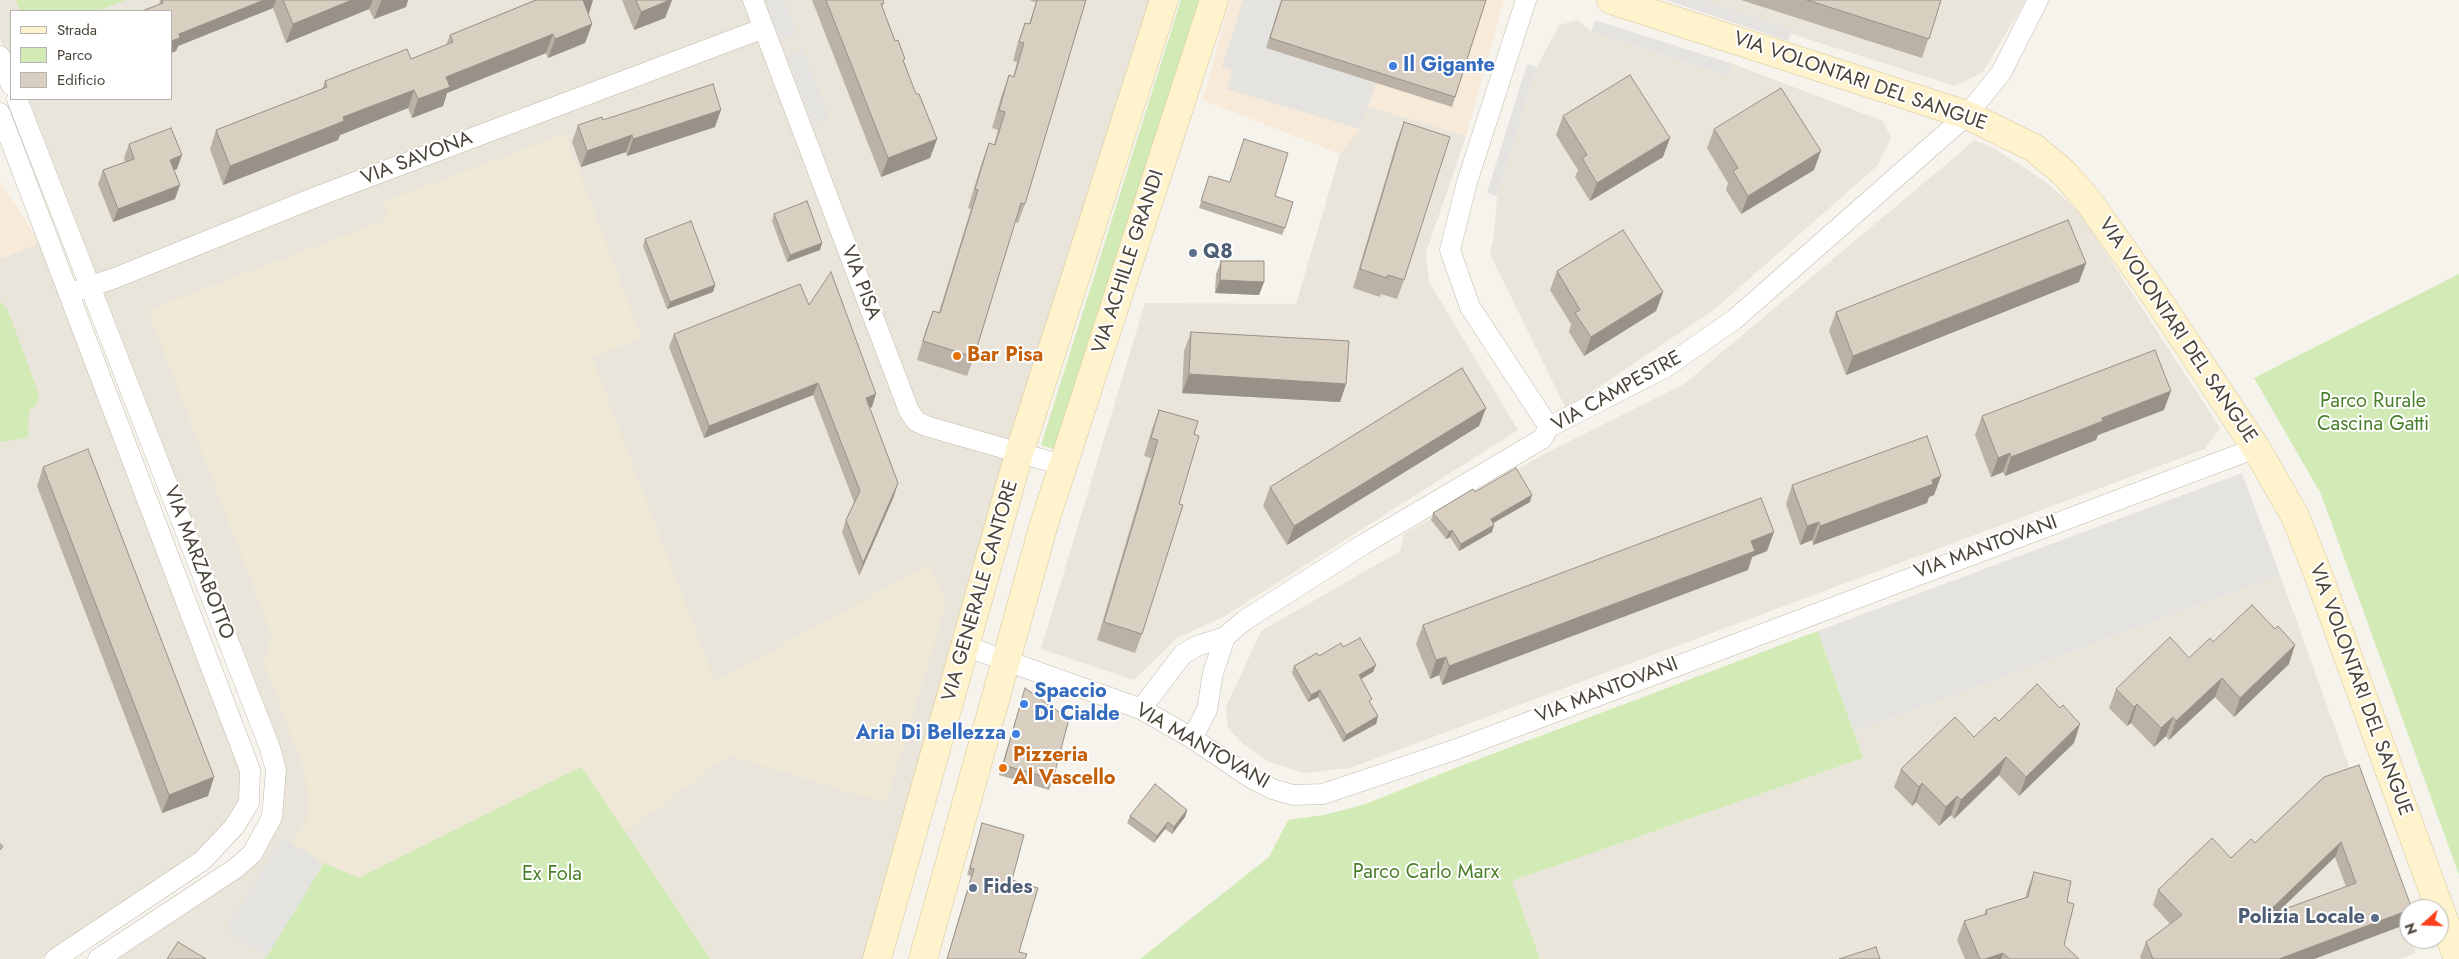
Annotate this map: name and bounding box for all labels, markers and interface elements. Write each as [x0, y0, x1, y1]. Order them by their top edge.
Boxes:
legend [10, 10, 172, 100]
text: Strada [57, 19, 97, 41]
street label: VIA VOLONTARI DEL SANGUE [1730, 27, 1990, 137]
text: Parco [57, 44, 92, 66]
place label: Il Gigante [1403, 54, 1495, 78]
marker: Il Gigante [1387, 60, 1399, 72]
text: Edificio [57, 69, 105, 91]
street label: VIA SAVONA [358, 127, 476, 191]
street label: VIA ACHILLE GRANDI [1088, 167, 1170, 357]
street label: VIA VOLONTARI DEL SANGUE [2093, 214, 2261, 448]
place label: Q8 [1203, 241, 1233, 265]
street label: VIA PISA [835, 243, 885, 323]
marker: Q8 [1187, 247, 1199, 259]
place label: Bar Pisa [967, 344, 1043, 368]
street label: VIA CAMPESTRE [1548, 346, 1686, 438]
marker: Bar Pisa [951, 350, 963, 362]
park label: Parco Rurale Cascina Gatti [2317, 390, 2429, 437]
street label: VIA GENERALE CANTORE [938, 478, 1024, 704]
street label: VIA MARZABOTTO [158, 483, 238, 643]
street label: VIA MANTOVANI [1911, 511, 2061, 585]
street label: VIA VOLONTARI DEL SANGUE [2303, 561, 2417, 819]
street label: VIA MANTOVANI [1532, 653, 1682, 729]
place label: Spaccio Di Cialde [1034, 680, 1120, 727]
marker: Spaccio Di Cialde [1018, 698, 1030, 710]
street label: VIA MANTOVANI [1131, 699, 1273, 795]
place label: Aria Di Bellezza [856, 722, 1006, 746]
marker: Aria Di Bellezza [1010, 728, 1022, 740]
place label: Pizzeria Al Vascello [1013, 744, 1116, 791]
marker: Pizzeria Al Vascello [997, 762, 1009, 774]
park label: Parco Carlo Marx [1353, 861, 1499, 885]
park label: Ex Fola [522, 863, 582, 887]
place label: Fides [983, 876, 1032, 900]
marker: Fides [967, 882, 979, 894]
north arrow [2399, 899, 2449, 949]
place label: Polizia Locale [2238, 906, 2365, 930]
marker: Polizia Locale [2369, 912, 2381, 924]
text: N [2400, 920, 2422, 937]

